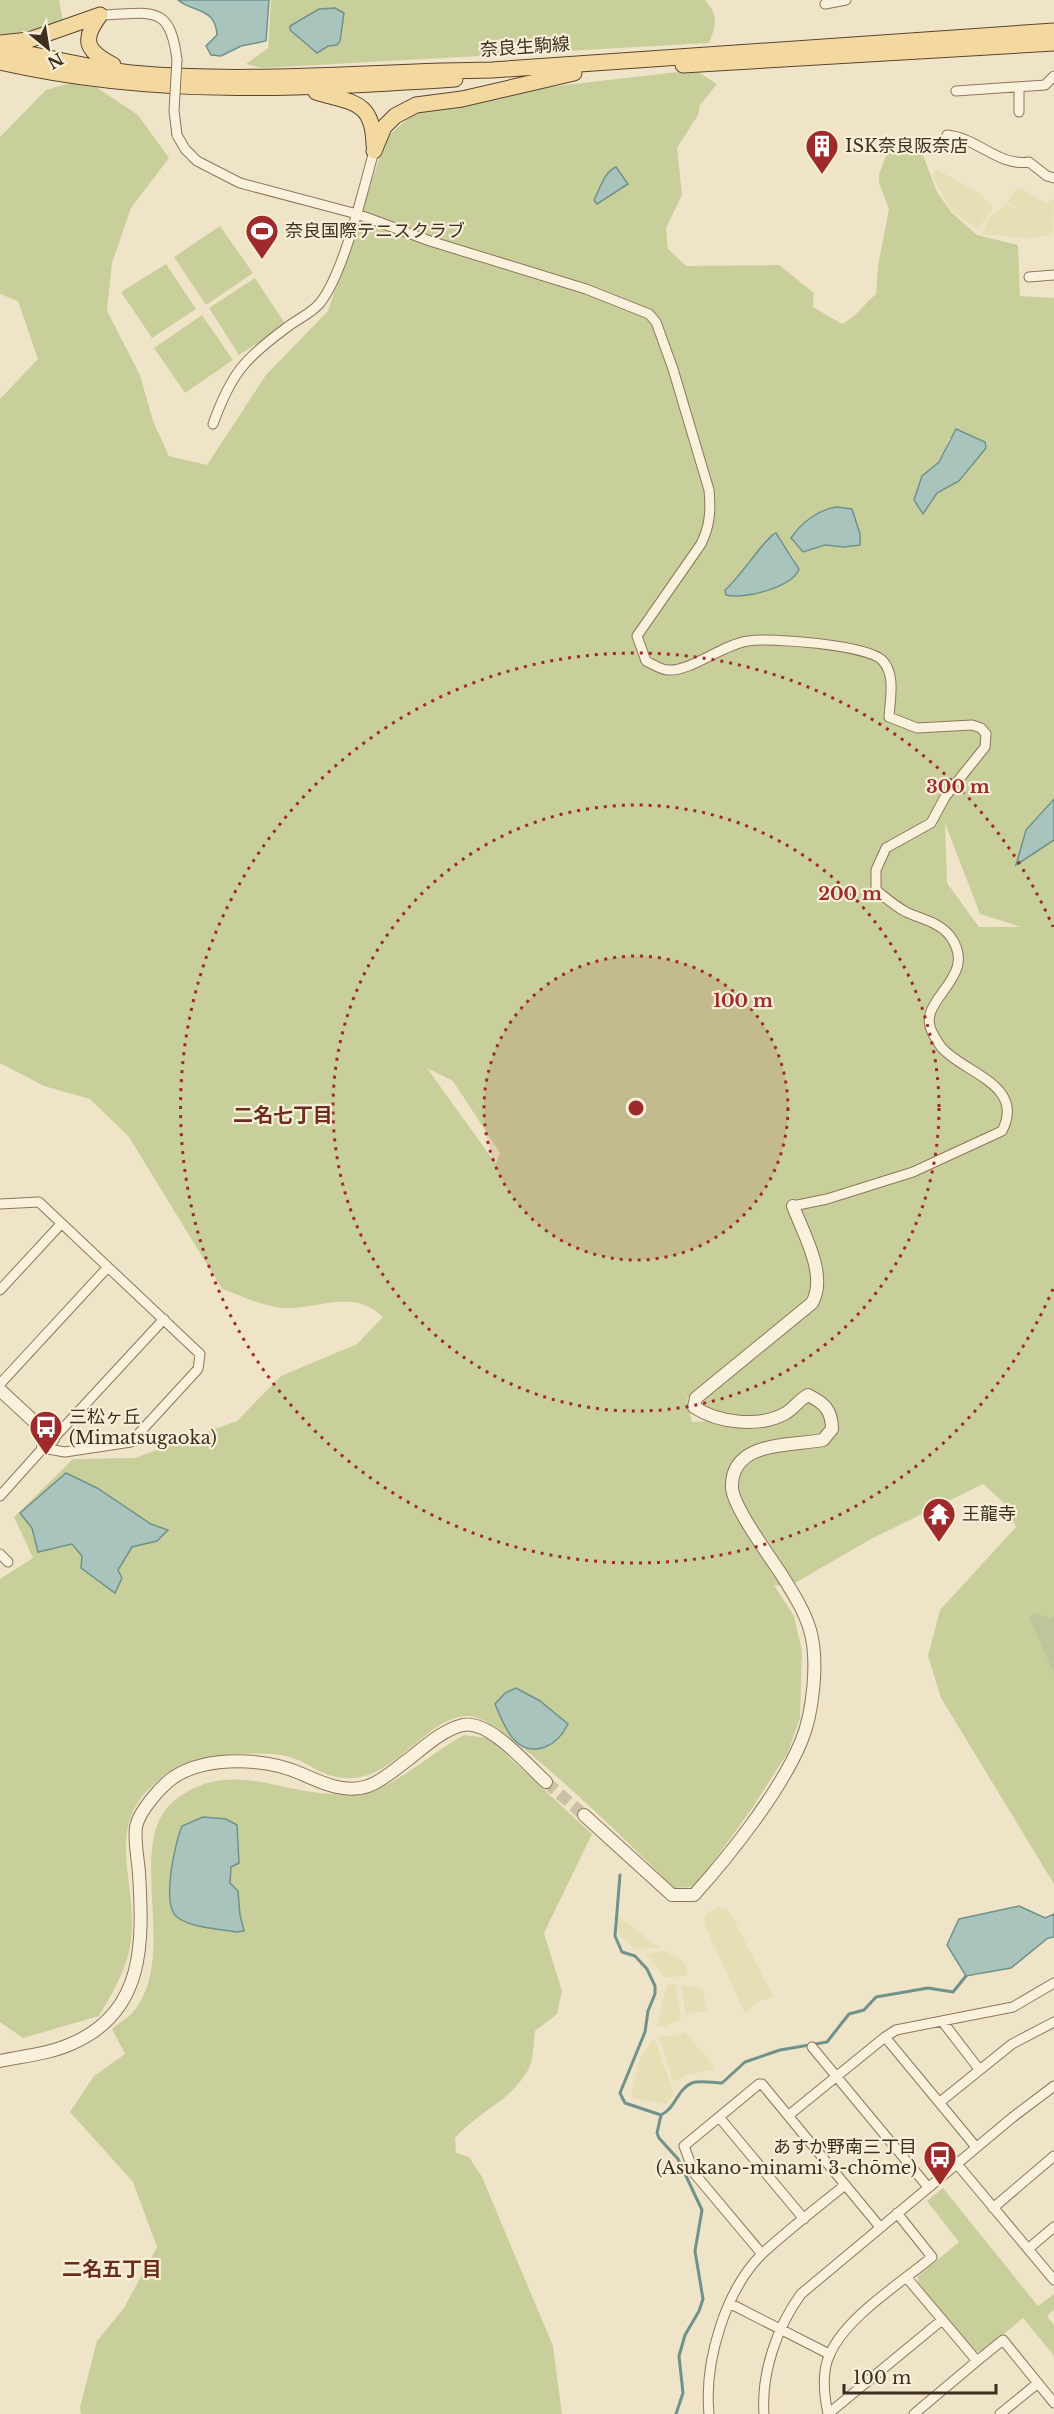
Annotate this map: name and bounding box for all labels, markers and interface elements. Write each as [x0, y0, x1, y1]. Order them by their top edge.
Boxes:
north arrow [18, 18, 78, 78]
street label: 奈良生駒線 [479, 33, 571, 61]
text: N [44, 49, 67, 73]
building icon: ISK奈良阪奈店 [804, 128, 840, 175]
place label: ISK奈良阪奈店 [845, 135, 968, 157]
sports icon: 奈良国際テニスクラブ [244, 213, 280, 260]
place label: 奈良国際テニスクラブ [285, 220, 465, 242]
text: 300 m [926, 776, 990, 798]
text: 200 m [818, 883, 882, 905]
text: 100 m [713, 990, 773, 1012]
centre of rings [626, 1098, 646, 1118]
district label: 二名七丁目 [233, 1103, 333, 1127]
place label: 三松ヶ丘 (Mimatsugaoka) [69, 1406, 217, 1449]
bus stop icon: 三松ヶ丘 (Mimatsugaoka) [28, 1409, 64, 1456]
temple icon: 王龍寺 [921, 1496, 957, 1543]
place label: 王龍寺 [962, 1503, 1016, 1525]
place label: あすか野南三丁目 (Asukano-minami 3-chōme) [656, 2136, 917, 2179]
bus stop icon: あすか野南三丁目 (Asukano-minami 3-chōme) [922, 2139, 958, 2186]
district label: 二名五丁目 [62, 2257, 162, 2281]
scale bar [844, 2357, 996, 2395]
text: 100 m [853, 2367, 911, 2389]

